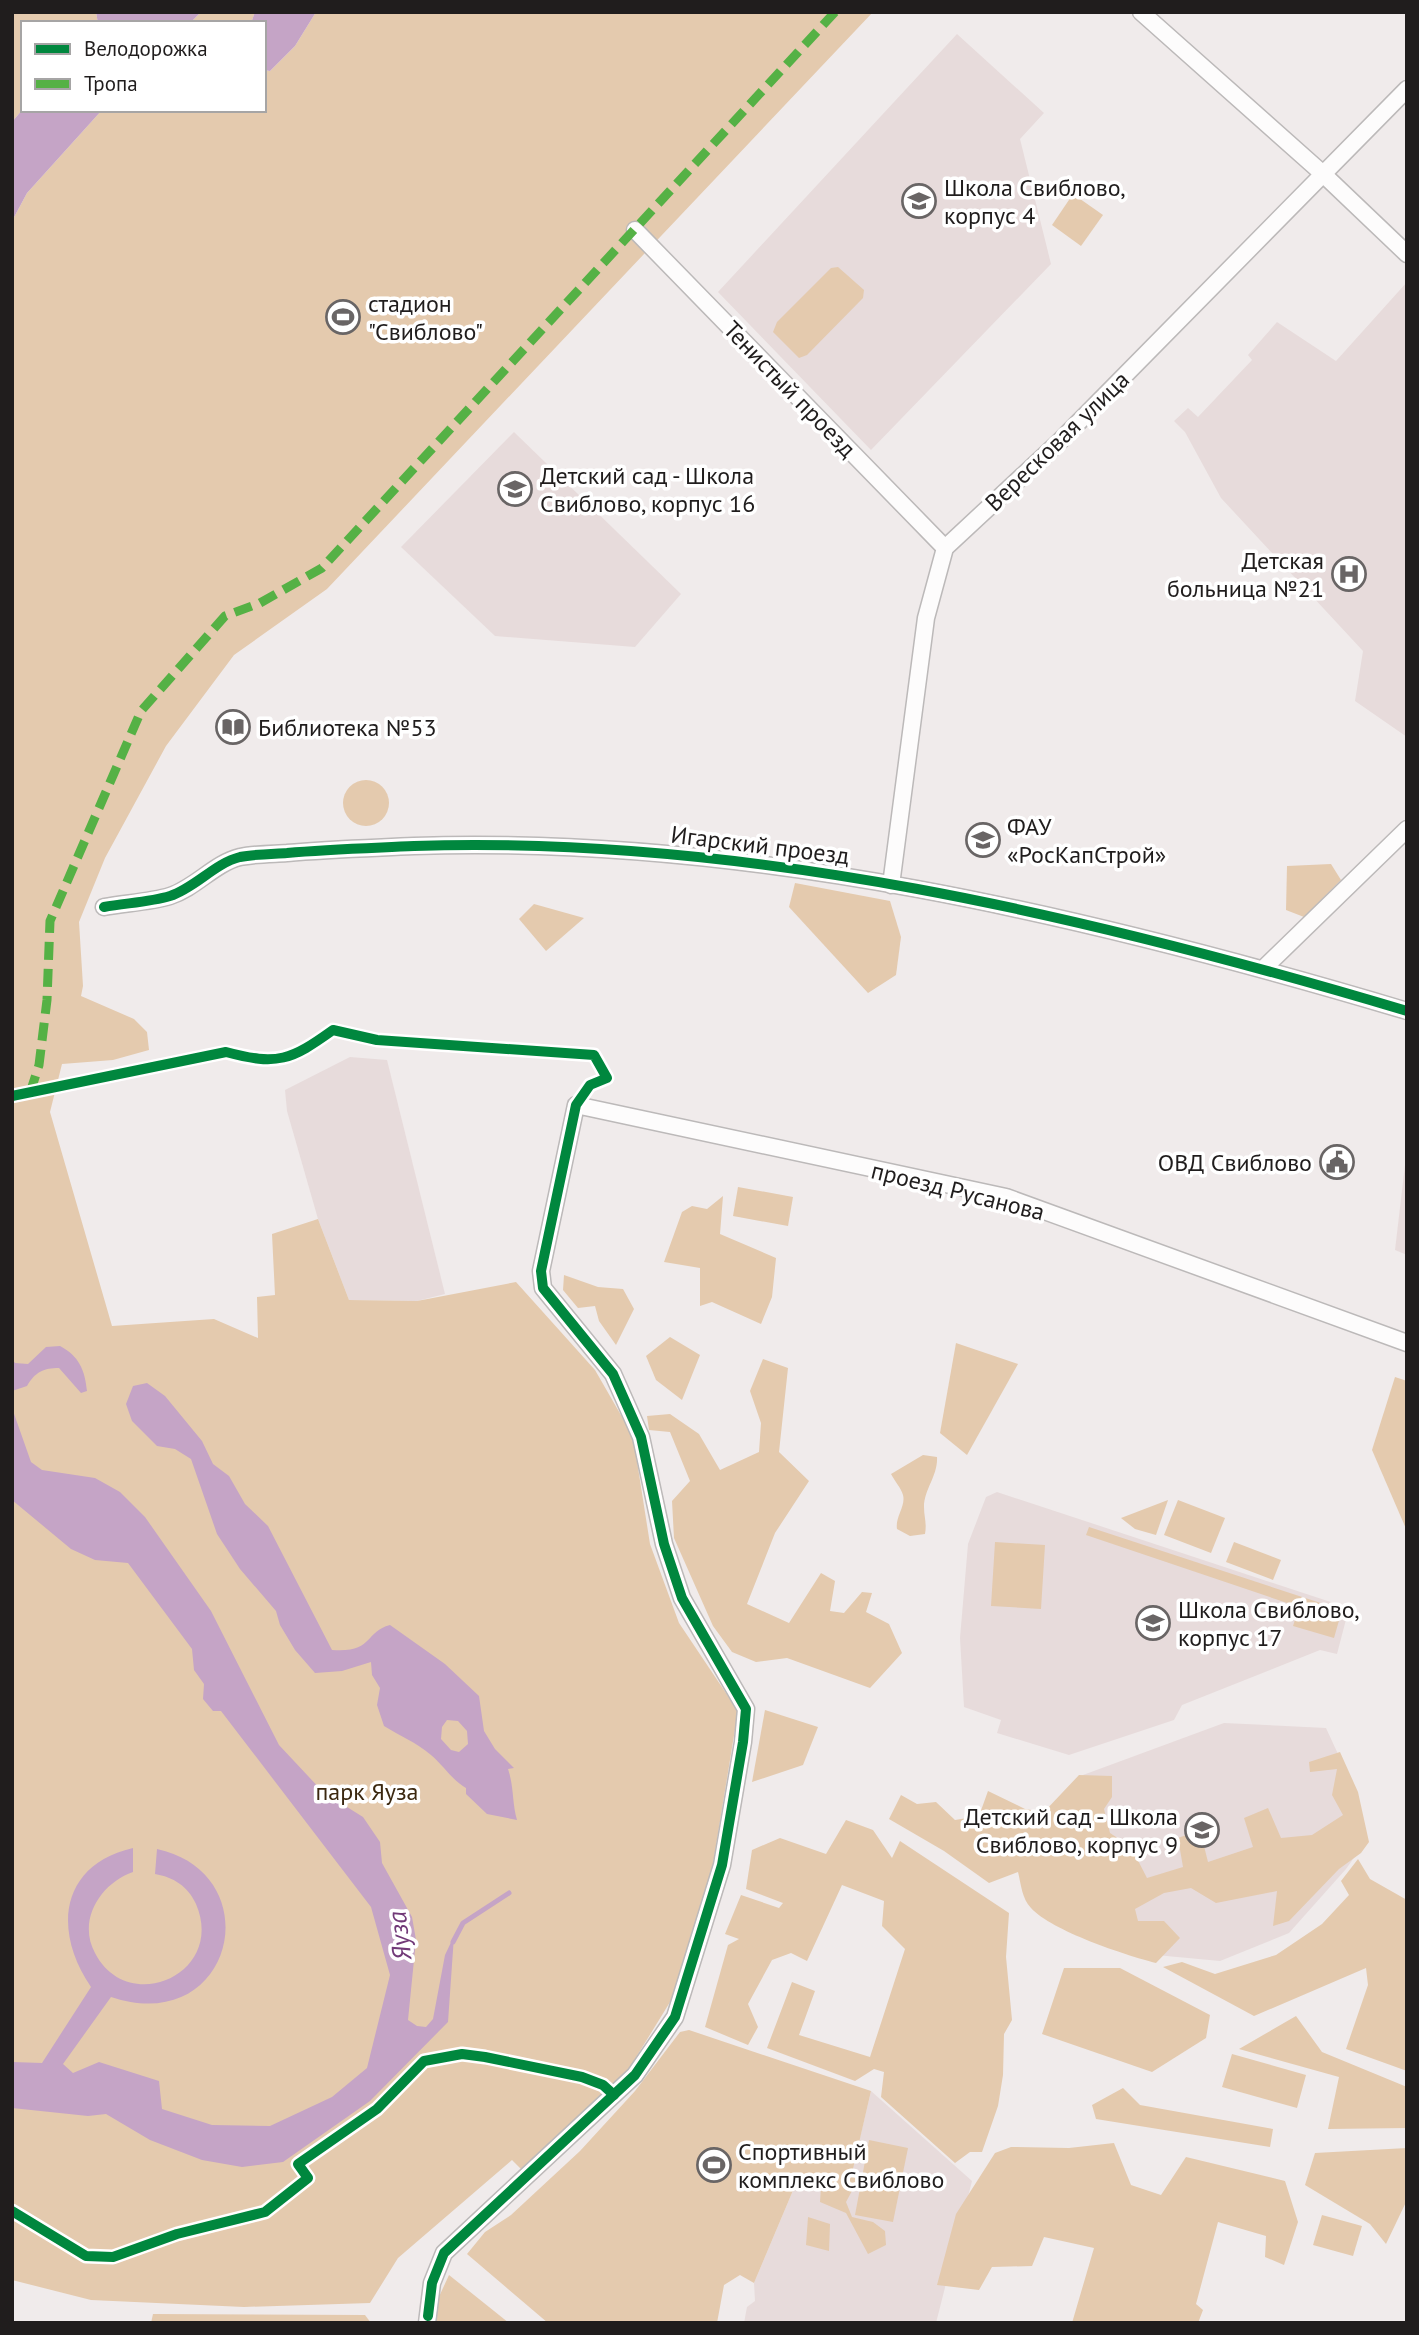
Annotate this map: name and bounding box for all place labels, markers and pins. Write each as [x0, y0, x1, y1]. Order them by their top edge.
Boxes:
place label: Школа Свиблово, корпус 4 [944, 172, 1126, 231]
school or university icon: Школа Свиблово, корпус 4 [900, 182, 938, 220]
place label: стадион "Свиблово" [368, 288, 483, 347]
sports icon: стадион "Свиблово" [324, 298, 362, 336]
place label: Детский сад - Школа Свиблово, корпус 16 [540, 460, 755, 519]
school or university icon: Детский сад - Школа Свиблово, корпус 16 [496, 470, 534, 508]
place label: Детская больница №21 [1167, 545, 1324, 604]
hospital icon: Детская больница №21 [1330, 555, 1368, 593]
library icon: Библиотека №53 [214, 708, 252, 746]
place label: Библиотека №53 [258, 712, 437, 743]
place label: ФАУ «РосКапСтрой» [1007, 811, 1166, 870]
school or university icon: ФАУ «РосКапСтрой» [964, 821, 1002, 859]
public building icon: ОВД Свиблово [1318, 1143, 1356, 1181]
place label: ОВД Свиблово [1158, 1147, 1312, 1178]
place label: Школа Свиблово, корпус 17 [1178, 1594, 1360, 1653]
school or university icon: Школа Свиблово, корпус 17 [1134, 1604, 1172, 1642]
place label: Детский сад - Школа Свиблово, корпус 9 [964, 1801, 1178, 1860]
school or university icon: Детский сад - Школа Свиблово, корпус 9 [1183, 1811, 1221, 1849]
place label: Спортивный комплекс Свиблово [738, 2136, 944, 2195]
sports icon: Спортивный комплекс Свиблово [695, 2146, 733, 2184]

